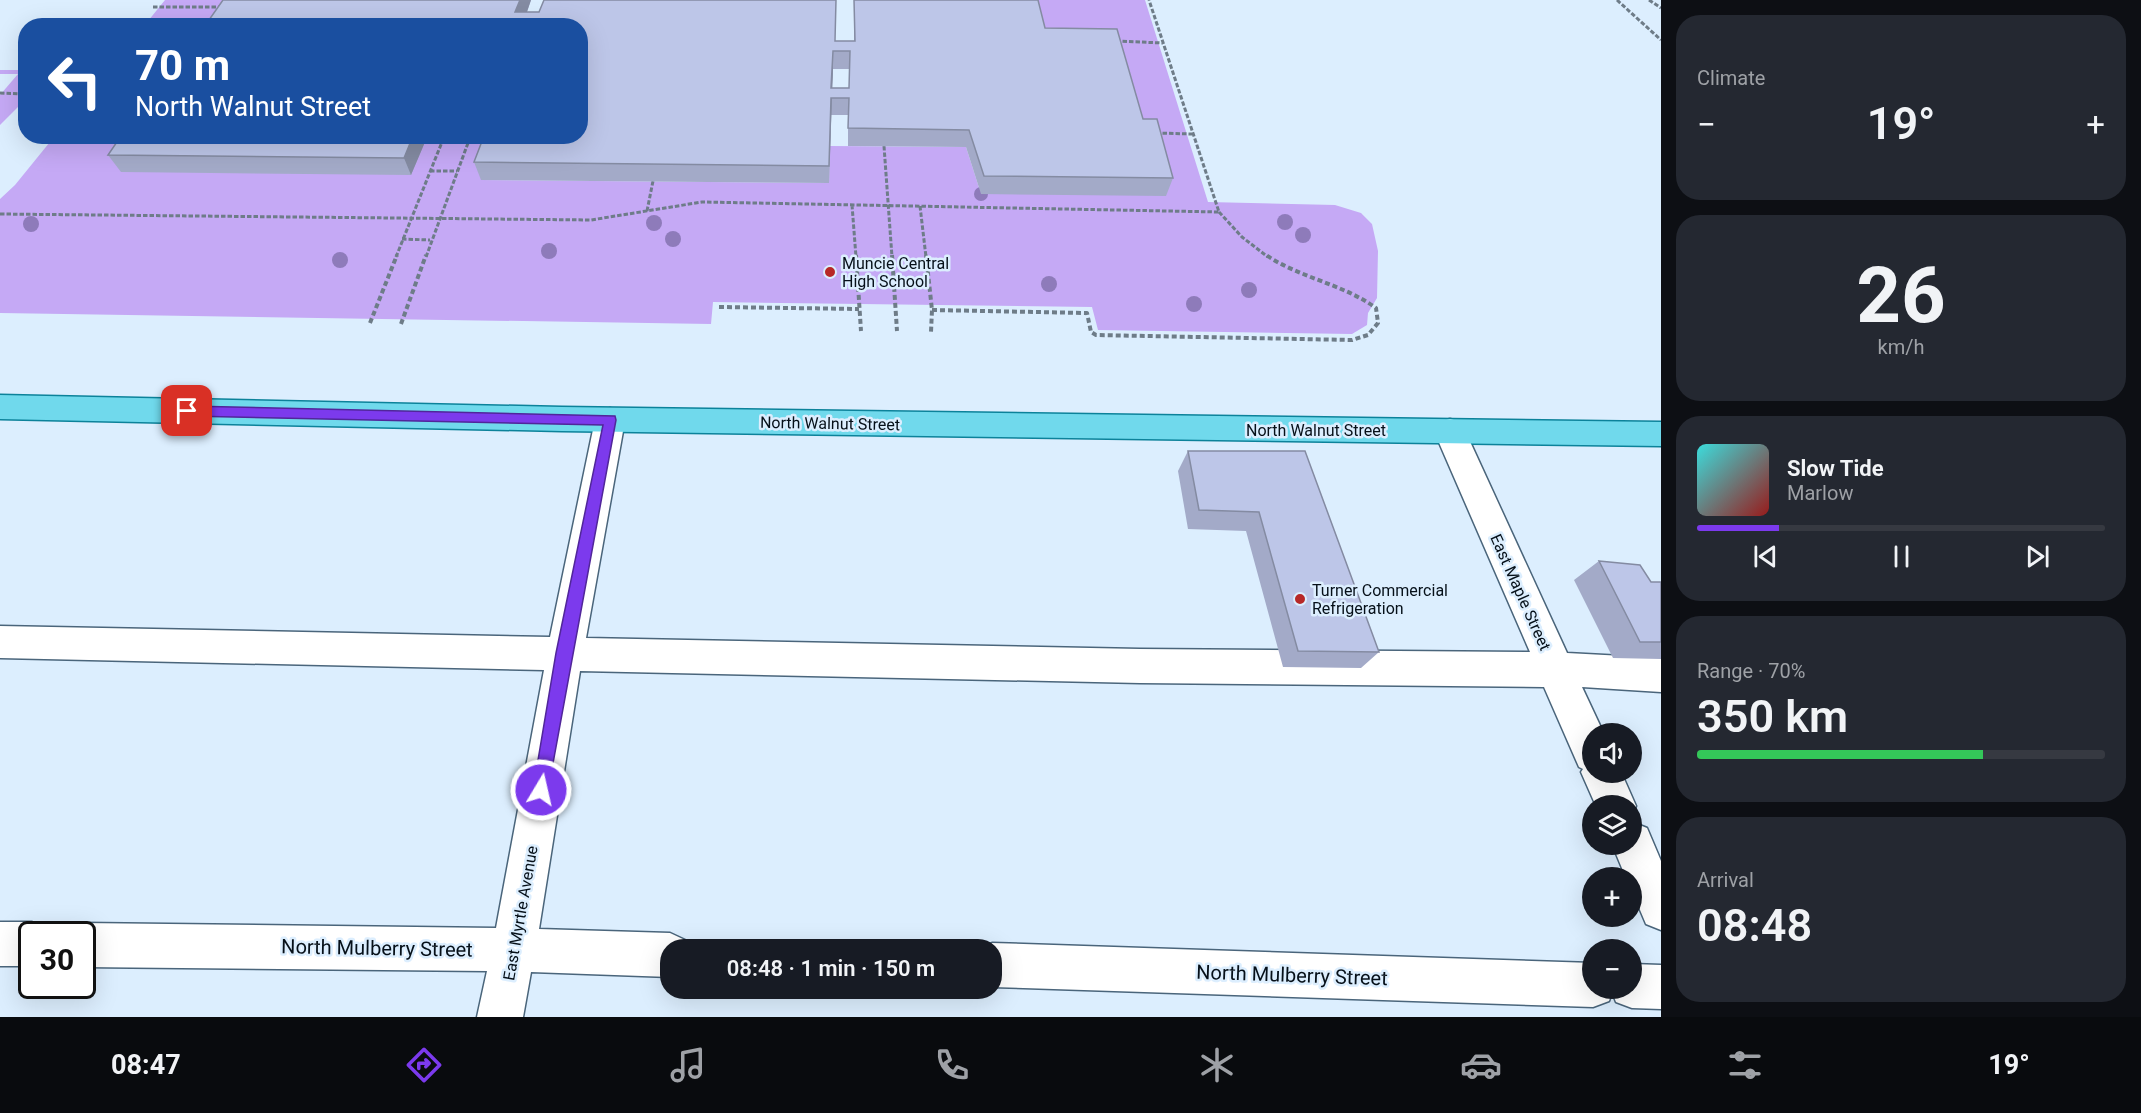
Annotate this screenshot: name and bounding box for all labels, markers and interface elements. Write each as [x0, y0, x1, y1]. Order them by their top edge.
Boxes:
text: 70 m [135, 41, 230, 90]
icon: left [36, 42, 114, 120]
text: Climate [1697, 66, 1765, 90]
text: North Walnut Street [135, 91, 371, 123]
text: 19° [1867, 97, 1935, 150]
text: − [1697, 105, 1716, 144]
text: + [2086, 105, 2105, 144]
text: 26 [1856, 250, 1946, 341]
place label: Muncie Central High School [842, 254, 949, 291]
marker: Muncie Central High School [823, 265, 837, 279]
text: km/h [1878, 335, 1924, 359]
pin [161, 385, 212, 436]
icon: arrive [170, 394, 203, 427]
street label: North Walnut Street [760, 413, 900, 434]
street label: North Walnut Street [1246, 421, 1386, 440]
text: Slow Tide [1787, 456, 1884, 481]
text: Marlow [1787, 481, 1853, 505]
street label: East Maple Street [1486, 531, 1555, 653]
icon: previous [1749, 540, 1782, 573]
icon: pause [1885, 540, 1918, 573]
icon: next [2021, 540, 2054, 573]
place label: Turner Commercial Refrigeration [1312, 581, 1448, 618]
marker: Turner Commercial Refrigeration [1293, 592, 1307, 606]
text: Range · 70% [1697, 659, 1805, 683]
text: 350 km [1697, 690, 1848, 743]
map controls [1582, 723, 1642, 999]
button: sound [1582, 723, 1642, 783]
position arrow [509, 758, 573, 822]
button: layers [1582, 795, 1642, 855]
street label: East Myrtle Avenue [499, 844, 542, 982]
button: + [1582, 867, 1642, 927]
text: Arrival [1697, 868, 1754, 892]
text: 08:48 [1697, 899, 1812, 952]
speed limit sign: 30 [18, 921, 96, 999]
street label: North Mulberry Street [281, 934, 473, 962]
button: − [1582, 939, 1642, 999]
text: 08:48 · 1 min · 150 m [727, 956, 935, 981]
street label: North Mulberry Street [1196, 960, 1388, 990]
icon: directions [403, 1044, 445, 1086]
icon: music [667, 1044, 709, 1086]
icon: phone [931, 1044, 973, 1086]
icon: climate [1196, 1044, 1238, 1086]
icon: car [1460, 1044, 1502, 1086]
icon: filters [1724, 1044, 1766, 1086]
text: 08:47 [111, 1049, 181, 1081]
text: 19° [1988, 1049, 2030, 1081]

